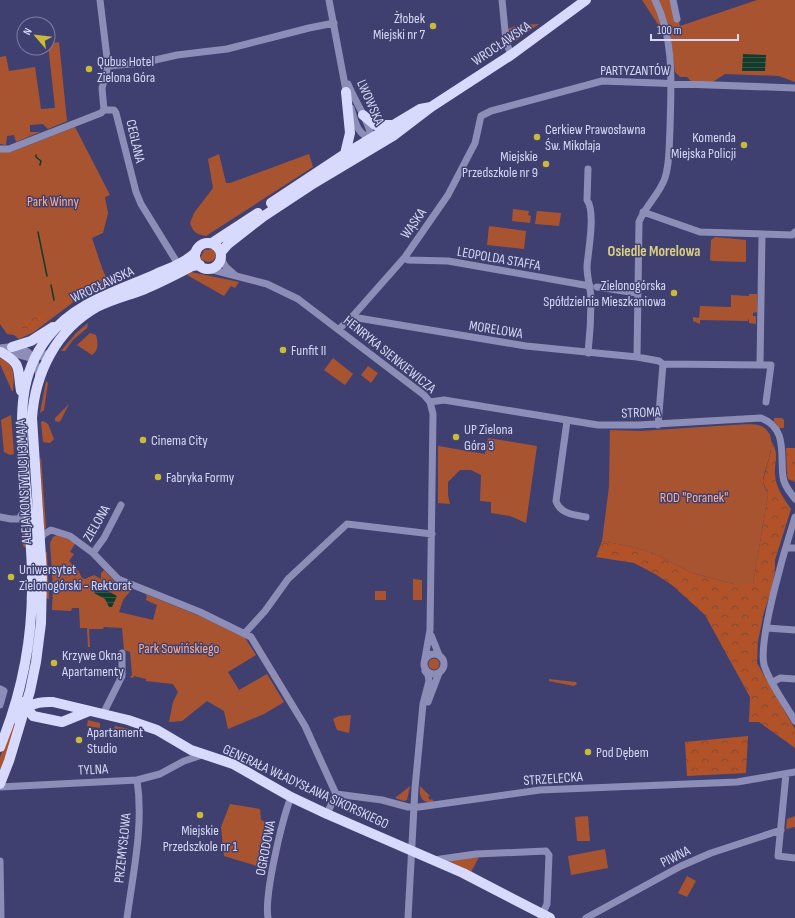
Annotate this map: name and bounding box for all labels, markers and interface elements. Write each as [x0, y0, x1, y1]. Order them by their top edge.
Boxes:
place label: Żłobek Miejski nr 7 [373, 10, 426, 43]
north arrow [16, 16, 56, 56]
scale bar [651, 16, 738, 42]
street label: WROCŁAWSKA [469, 17, 535, 69]
marker: Żłobek Miejski nr 7 [428, 21, 438, 31]
text: 100 m [657, 23, 682, 38]
text: N [20, 26, 35, 37]
place label: Qubus Hotel Zielona Góra [97, 53, 155, 86]
street label: PARTYZANTÓW [600, 62, 670, 79]
marker: Qubus Hotel Zielona Góra [84, 64, 94, 74]
street label: LWOWSKA [353, 77, 388, 128]
street label: CEGLANA [122, 118, 149, 165]
place label: Cerkiew Prawosławna Św. Mikołaja [545, 121, 646, 154]
place label: Komenda Miejska Policji [671, 129, 736, 162]
marker: Cerkiew Prawosławna Św. Mikołaja [532, 132, 542, 142]
marker: Komenda Miejska Policji [739, 140, 749, 150]
place label: Miejskie Przedszkole nr 9 [462, 148, 538, 181]
marker: Miejskie Przedszkole nr 9 [541, 159, 551, 169]
park label: Park Winny [27, 193, 79, 210]
street label: WĄSKA [397, 204, 430, 242]
district label: Osiedle Morelowa [608, 242, 700, 261]
street label: LEOPOLDA STAFFA [456, 243, 543, 274]
street label: WROCŁAWSKA [68, 262, 137, 306]
place label: Zielonogórska Spółdzielnia Mieszkaniowa [543, 277, 666, 310]
marker: Zielonogórska Spółdzielnia Mieszkaniowa [669, 288, 679, 298]
street label: HENRYKA SIENKIEWICZA [340, 312, 440, 397]
street label: MORELOWA [468, 317, 525, 342]
place label: Funfit II [291, 342, 326, 359]
marker: Funfit II [278, 345, 288, 355]
street label: STROMA [621, 403, 662, 422]
street label: ALEJA KONSTYTUCJI 3 MAJA [12, 418, 35, 546]
place label: UP Zielona Góra 3 [464, 421, 513, 454]
place label: Cinema City [151, 432, 208, 449]
marker: UP Zielona Góra 3 [451, 432, 461, 442]
marker: Cinema City [138, 435, 148, 445]
place label: Fabryka Formy [166, 469, 235, 486]
marker: Fabryka Formy [153, 472, 163, 482]
park label: ROD "Poranek" [660, 489, 728, 506]
street label: ZIELONA [79, 501, 114, 545]
place label: Uniwersytet Zielonogórski - Rektorat [19, 561, 132, 594]
marker: Uniwersytet Zielonogórski - Rektorat [6, 572, 16, 582]
park label: Park Sowińskiego [139, 640, 220, 657]
place label: Krzywe Okna Apartamenty [61, 647, 124, 680]
marker: Krzywe Okna Apartamenty [49, 658, 59, 668]
place label: Apartament Studio [86, 724, 143, 757]
marker: Apartament Studio [74, 735, 84, 745]
street label: GENERAŁA WŁADYSŁAWA SIKORSKIEGO [220, 740, 392, 833]
place label: Pod Dębem [596, 744, 649, 761]
marker: Pod Dębem [583, 747, 593, 757]
street label: TYLNA [78, 760, 109, 779]
street label: STRZELECKA [523, 768, 584, 789]
marker: Miejskie Przedszkole nr 1 [195, 810, 205, 820]
street label: PRZEMYSŁOWA [110, 811, 135, 884]
street label: OGRODOWA [252, 818, 279, 877]
place label: Miejskie Przedszkole nr 1 [163, 822, 237, 855]
street label: PIWNA [658, 842, 694, 871]

